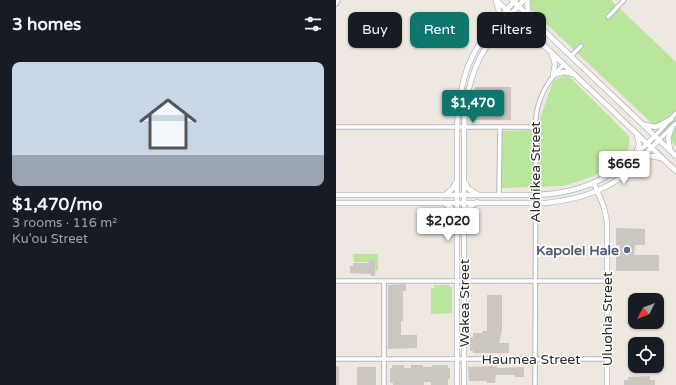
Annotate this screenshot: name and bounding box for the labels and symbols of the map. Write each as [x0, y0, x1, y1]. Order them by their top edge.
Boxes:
pin: $1,470 [440, 90, 506, 124]
street label: Alohikea Street [527, 121, 544, 223]
pin: $665 [600, 151, 648, 185]
pin: $2,020 [415, 208, 481, 242]
place label: Kapolei Hale [536, 242, 619, 259]
marker: Kapolei Hale [622, 245, 632, 255]
street label: Wakea Street [456, 258, 473, 347]
street label: Uluohia Street [599, 271, 616, 366]
north arrow [628, 293, 664, 329]
street label: Haumea Street [481, 351, 581, 368]

